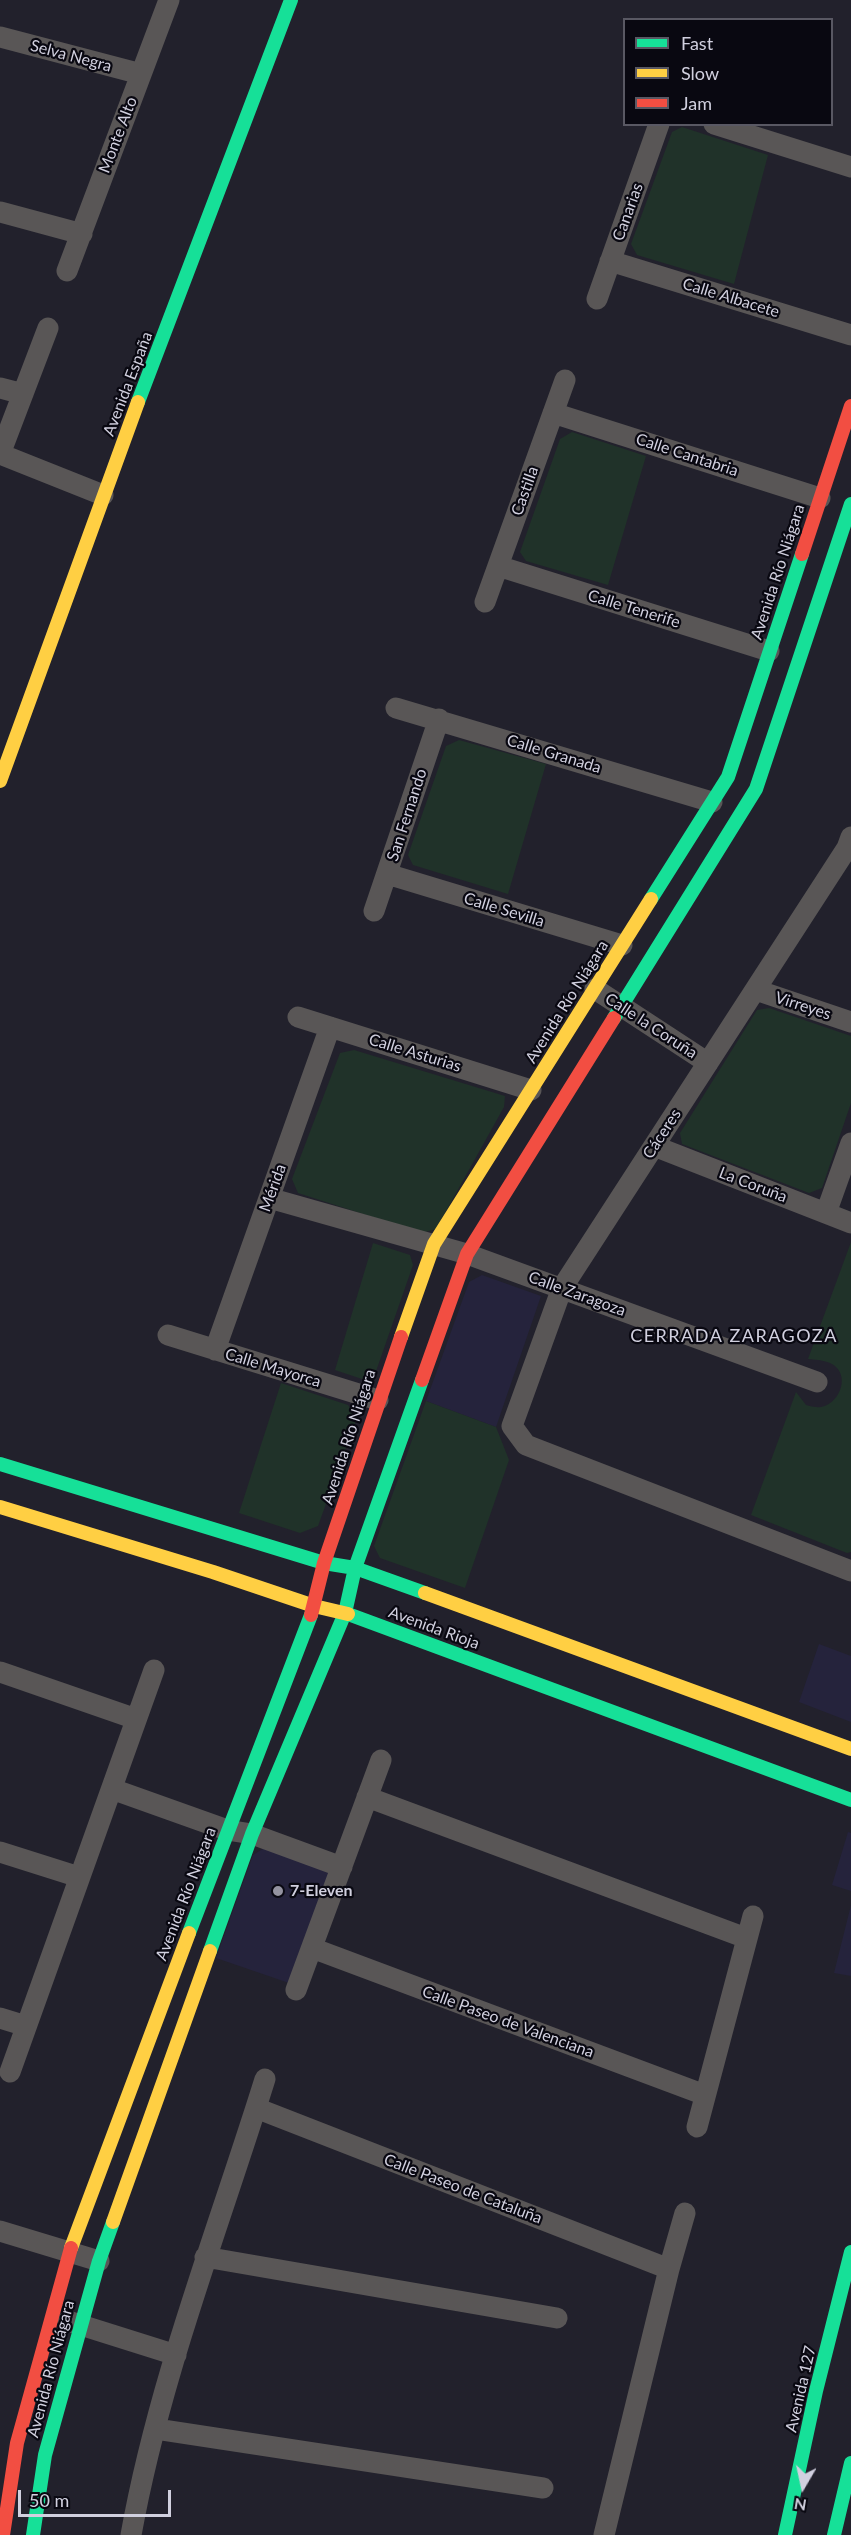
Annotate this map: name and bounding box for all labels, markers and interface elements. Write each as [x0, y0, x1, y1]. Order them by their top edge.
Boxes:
legend [623, 18, 833, 126]
text: Fast [681, 32, 713, 54]
street label: Selva Negra [28, 36, 114, 76]
text: Slow [681, 62, 719, 84]
text: Jam [681, 92, 712, 114]
street label: Monte Alto [95, 94, 141, 176]
street label: Canarias [609, 180, 647, 244]
street label: Calle Albacete [680, 274, 782, 322]
street label: Avenida España [99, 329, 157, 439]
street label: Calle Cantabria [633, 429, 741, 481]
street label: Castilla [507, 464, 543, 518]
street label: Avenida Río Niágara [747, 502, 809, 642]
street label: Calle Tenerife [586, 586, 682, 632]
street label: Calle Granada [504, 731, 604, 777]
street label: San Fernando [383, 766, 431, 864]
street label: Calle Sevilla [461, 889, 547, 931]
street label: Avenida Río Niágara [521, 937, 613, 1067]
street label: Virreyes [773, 988, 833, 1024]
street label: Calle la Coruña [601, 989, 701, 1063]
street label: Calle Asturias [366, 1030, 464, 1076]
street label: Cáceres [639, 1106, 685, 1162]
street label: Mérida [255, 1161, 291, 1215]
street label: La Coruña [716, 1163, 790, 1207]
street label: Calle Zaragoza [526, 1268, 628, 1320]
district label: CERRADA ZARAGOZA [630, 1325, 838, 1347]
street label: Calle Mayorca [223, 1344, 323, 1392]
street label: Avenida Río Niágara [318, 1367, 380, 1507]
street label: Avenida Rioja [386, 1603, 482, 1653]
street label: Avenida Río Niágara [152, 1825, 220, 1963]
place label: 7-Eleven [290, 1881, 352, 1901]
marker: 7-Eleven [271, 1884, 285, 1898]
street label: Calle Paseo de Valenciana [420, 1982, 596, 2062]
street label: Calle Paseo de Cataluña [381, 2150, 545, 2228]
street label: Avenida Río Niágara [23, 2298, 79, 2440]
street label: Avenida 127 [782, 2344, 820, 2434]
north arrow [773, 2457, 833, 2517]
scale bar [21, 2478, 174, 2516]
text: 50 m [29, 2489, 69, 2511]
text: N [793, 2495, 808, 2516]

